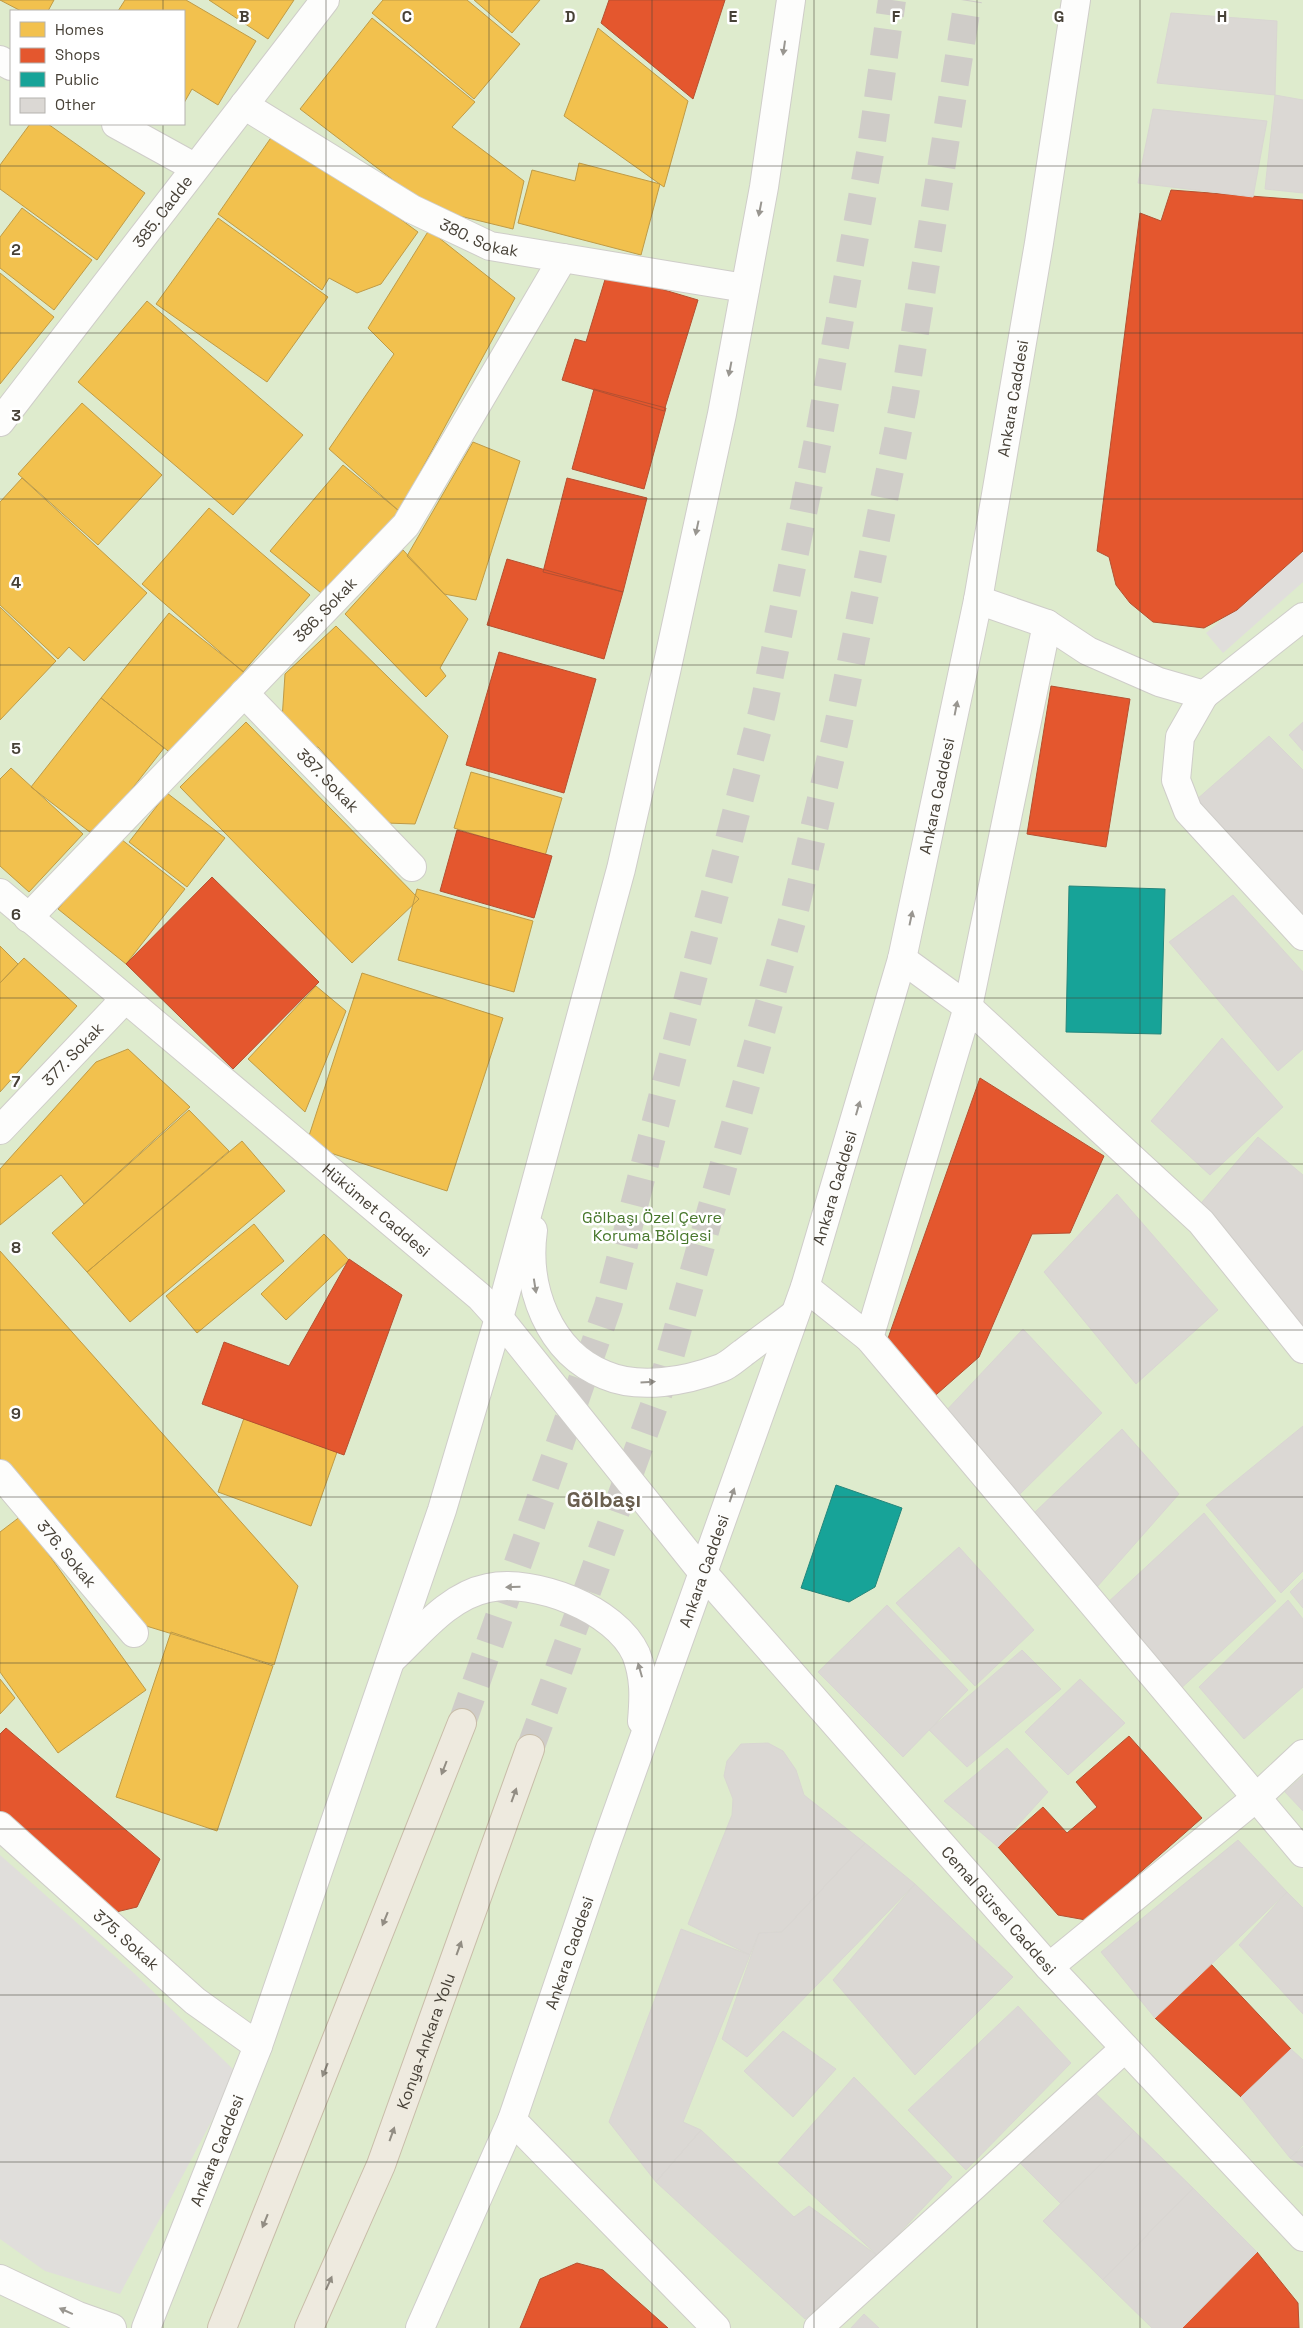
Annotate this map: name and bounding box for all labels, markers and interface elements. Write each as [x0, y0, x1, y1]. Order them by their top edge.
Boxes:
text: B [239, 6, 249, 27]
text: C [402, 6, 412, 27]
text: D [565, 6, 575, 27]
text: E [729, 6, 738, 27]
text: F [892, 6, 901, 27]
text: G [1054, 6, 1064, 27]
text: H [1217, 6, 1227, 27]
legend [10, 10, 185, 125]
text: Homes [55, 20, 104, 39]
one-way arrow [780, 41, 788, 57]
text: Shops [55, 45, 100, 64]
text: Public [55, 70, 99, 89]
text: Other [55, 95, 96, 114]
street label: 385. Cadde [128, 171, 197, 252]
one-way arrow [756, 201, 764, 217]
street label: 380. Sokak [436, 214, 520, 262]
text: 2 [11, 239, 21, 260]
street label: Ankara Caddesi [993, 338, 1033, 459]
one-way arrow [726, 361, 734, 376]
text: 3 [11, 405, 21, 426]
one-way arrow [693, 520, 701, 535]
text: 4 [11, 572, 21, 593]
street label: 386. Sokak [289, 572, 362, 647]
one-way arrow [952, 700, 960, 715]
street label: Ankara Caddesi [914, 736, 959, 856]
text: 5 [11, 738, 21, 759]
street label: 387. Sokak [292, 744, 364, 817]
text: 6 [11, 904, 21, 925]
one-way arrow [907, 911, 915, 926]
street label: 377. Sokak [38, 1018, 108, 1091]
text: 7 [12, 1071, 21, 1092]
one-way arrow [855, 1101, 863, 1116]
street label: Ankara Caddesi [808, 1128, 862, 1248]
street label: Hükümet Caddesi [318, 1159, 434, 1262]
park label: Gölbaşı Özel Çevre Koruma Bölgesi [582, 1207, 722, 1246]
text: 8 [11, 1237, 21, 1258]
one-way arrow [531, 1279, 539, 1295]
one-way arrow [640, 1378, 656, 1386]
text: 9 [11, 1403, 21, 1424]
district label: Gölbaşı [567, 1486, 641, 1513]
one-way arrow [729, 1488, 736, 1503]
street label: Ankara Caddesi [674, 1512, 734, 1630]
street label: 376. Sokak [32, 1516, 101, 1592]
one-way arrow [505, 1583, 521, 1591]
one-way arrow [636, 1662, 644, 1677]
one-way arrow [440, 1761, 448, 1776]
one-way arrow [510, 1787, 518, 1802]
street label: Cemal Gürsel Caddesi [937, 1842, 1061, 1979]
street label: Ankara Caddesi [540, 1894, 598, 2012]
street label: 375. Sokak [89, 1905, 164, 1975]
one-way arrow [381, 1912, 389, 1927]
one-way arrow [455, 1940, 463, 1955]
street label: Konya-Ankara Yolu [392, 1970, 460, 2112]
one-way arrow [321, 2063, 329, 2078]
street label: Ankara Caddesi [185, 2092, 249, 2210]
one-way arrow [389, 2126, 396, 2141]
one-way arrow [261, 2214, 269, 2229]
one-way arrow [325, 2276, 333, 2290]
one-way arrow [59, 2307, 73, 2315]

